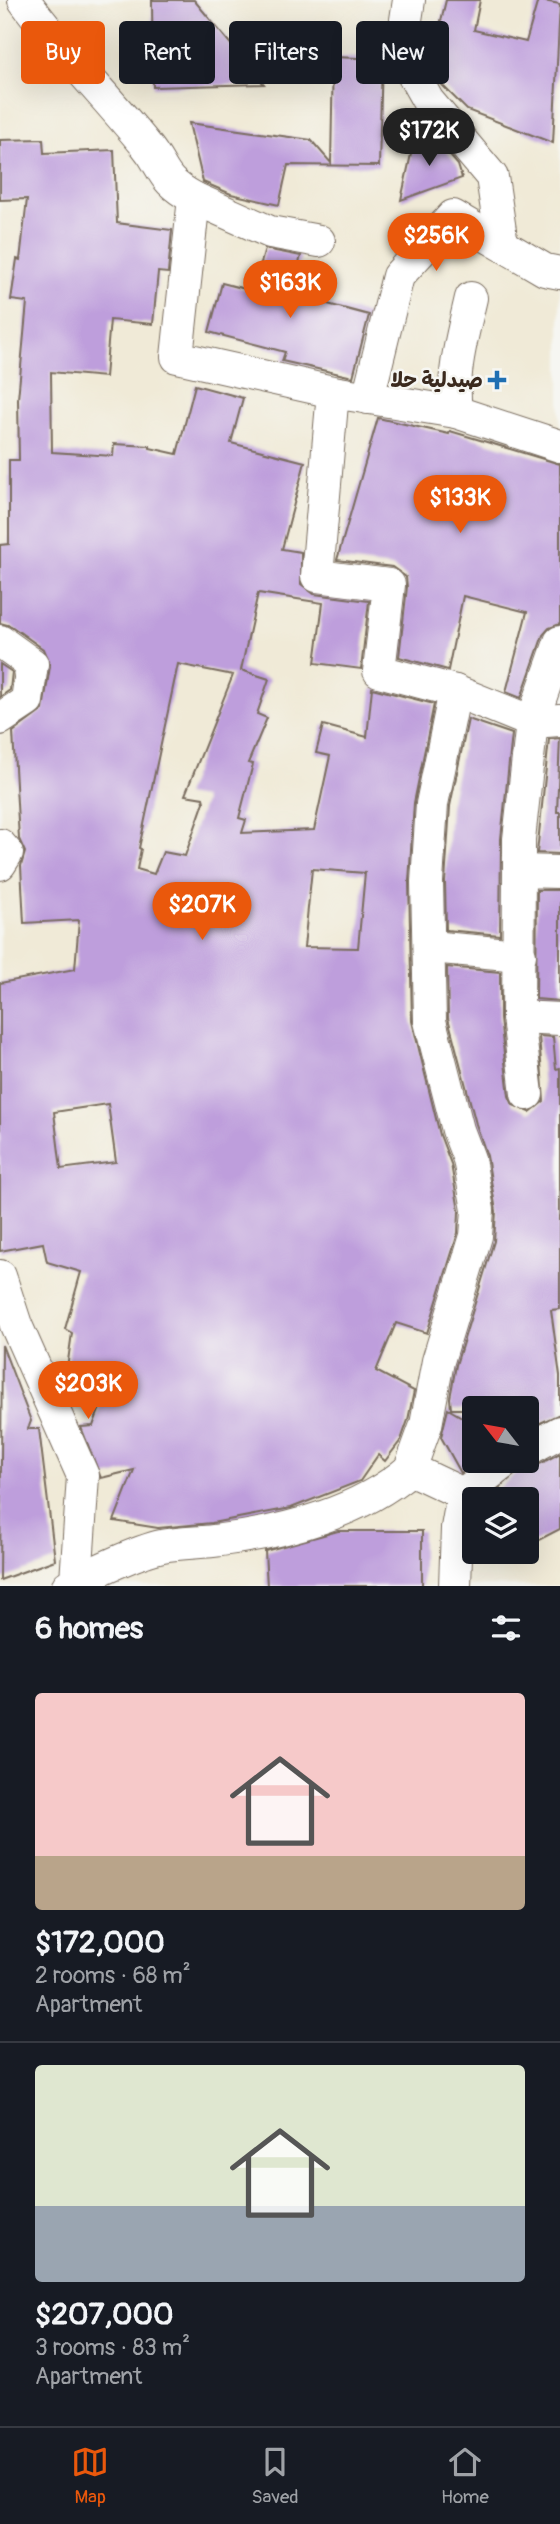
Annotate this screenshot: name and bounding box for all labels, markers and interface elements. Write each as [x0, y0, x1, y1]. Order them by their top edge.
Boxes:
chip: Buy [21, 21, 105, 84]
chip: Rent [119, 21, 215, 84]
chip: Filters [229, 21, 342, 84]
chip: New [356, 21, 449, 84]
pin: $172K [380, 108, 478, 168]
text: $172K [399, 116, 459, 145]
pin: $256K [387, 214, 485, 273]
text: $256K [403, 221, 469, 250]
pin: $163K [241, 260, 339, 320]
text: $163K [259, 268, 321, 297]
place label: صيدلية حلا [391, 367, 483, 394]
marker: صيدلية حلا [489, 372, 505, 388]
pin: $133K [411, 476, 509, 535]
text: $133K [430, 483, 491, 512]
pin: $207K [153, 883, 251, 942]
text: $207K [168, 890, 236, 919]
pin: $203K [39, 1362, 137, 1421]
text: $203K [54, 1369, 122, 1398]
north arrow [462, 1396, 539, 1474]
map controls [462, 1396, 539, 1564]
button: layers [462, 1487, 539, 1564]
icon: filters [487, 1609, 525, 1647]
text: 6 homes [35, 1610, 143, 1647]
icon: home [217, 1738, 343, 1864]
text: $172,000 [35, 1924, 165, 1961]
text: 2 rooms · 68 m² [35, 1961, 191, 1990]
text: Apartment [35, 1990, 142, 2019]
icon: home [217, 2110, 343, 2236]
text: $207,000 [35, 2296, 173, 2333]
text: 3 rooms · 83 m² [35, 2333, 190, 2362]
text: Apartment [35, 2362, 142, 2391]
tab: Map [71, 2443, 109, 2509]
tab: Saved [251, 2443, 299, 2509]
tab: Home [441, 2443, 489, 2509]

